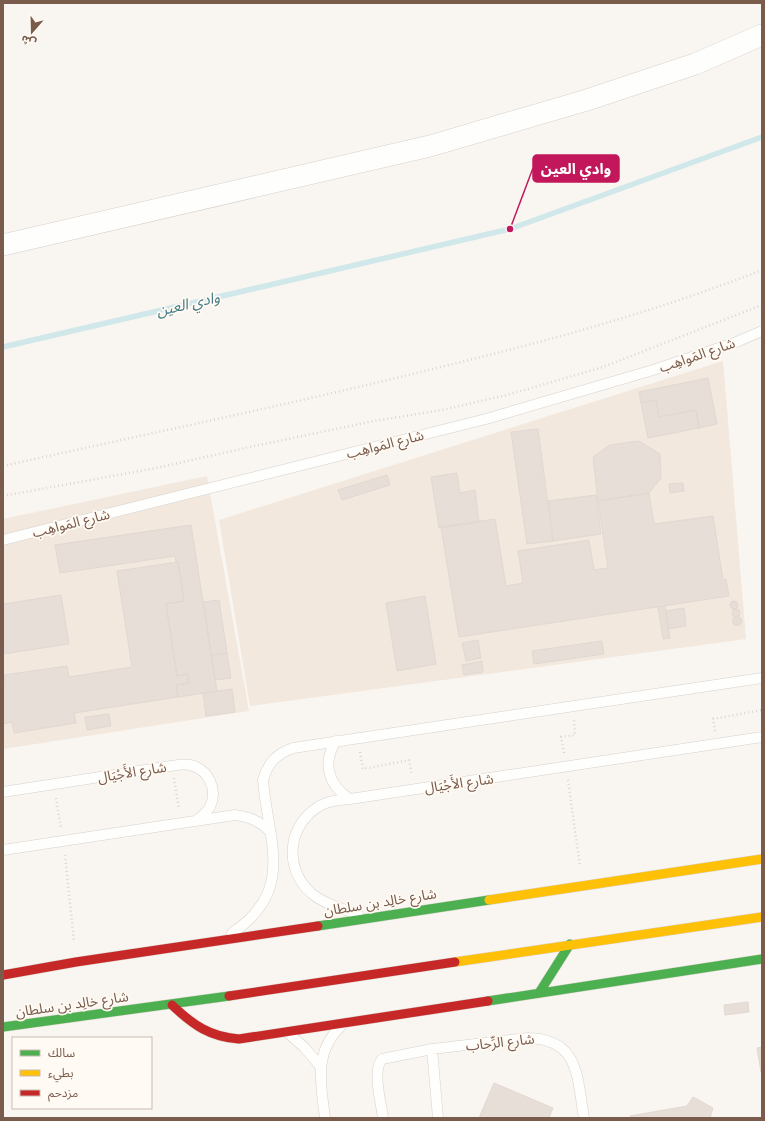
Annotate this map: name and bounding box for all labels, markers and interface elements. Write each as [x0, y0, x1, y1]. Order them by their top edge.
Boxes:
north arrow [12, 12, 52, 52]
text: ش [19, 32, 38, 50]
callout: وادي العين [533, 155, 619, 182]
text: وادي العين [541, 160, 611, 180]
water label: وادي العين [155, 288, 222, 322]
street label: شارع المَواهِب [657, 335, 738, 378]
street label: شارع المَواهِب [345, 427, 426, 464]
street label: شارع المَواهِب [31, 506, 112, 543]
street label: شارع الأَجْيَال [96, 756, 168, 788]
street label: شارع الأَجْيَال [423, 768, 495, 799]
street label: شارع خالِد بن سلطان [322, 885, 438, 922]
street label: شارع خالِد بن سلطان [14, 988, 130, 1023]
street label: شارع الرِّحاب [465, 1030, 535, 1057]
legend [12, 1037, 152, 1109]
text: سالك [48, 1046, 75, 1060]
text: بطيء [48, 1066, 74, 1083]
text: مزدحم [48, 1086, 78, 1102]

